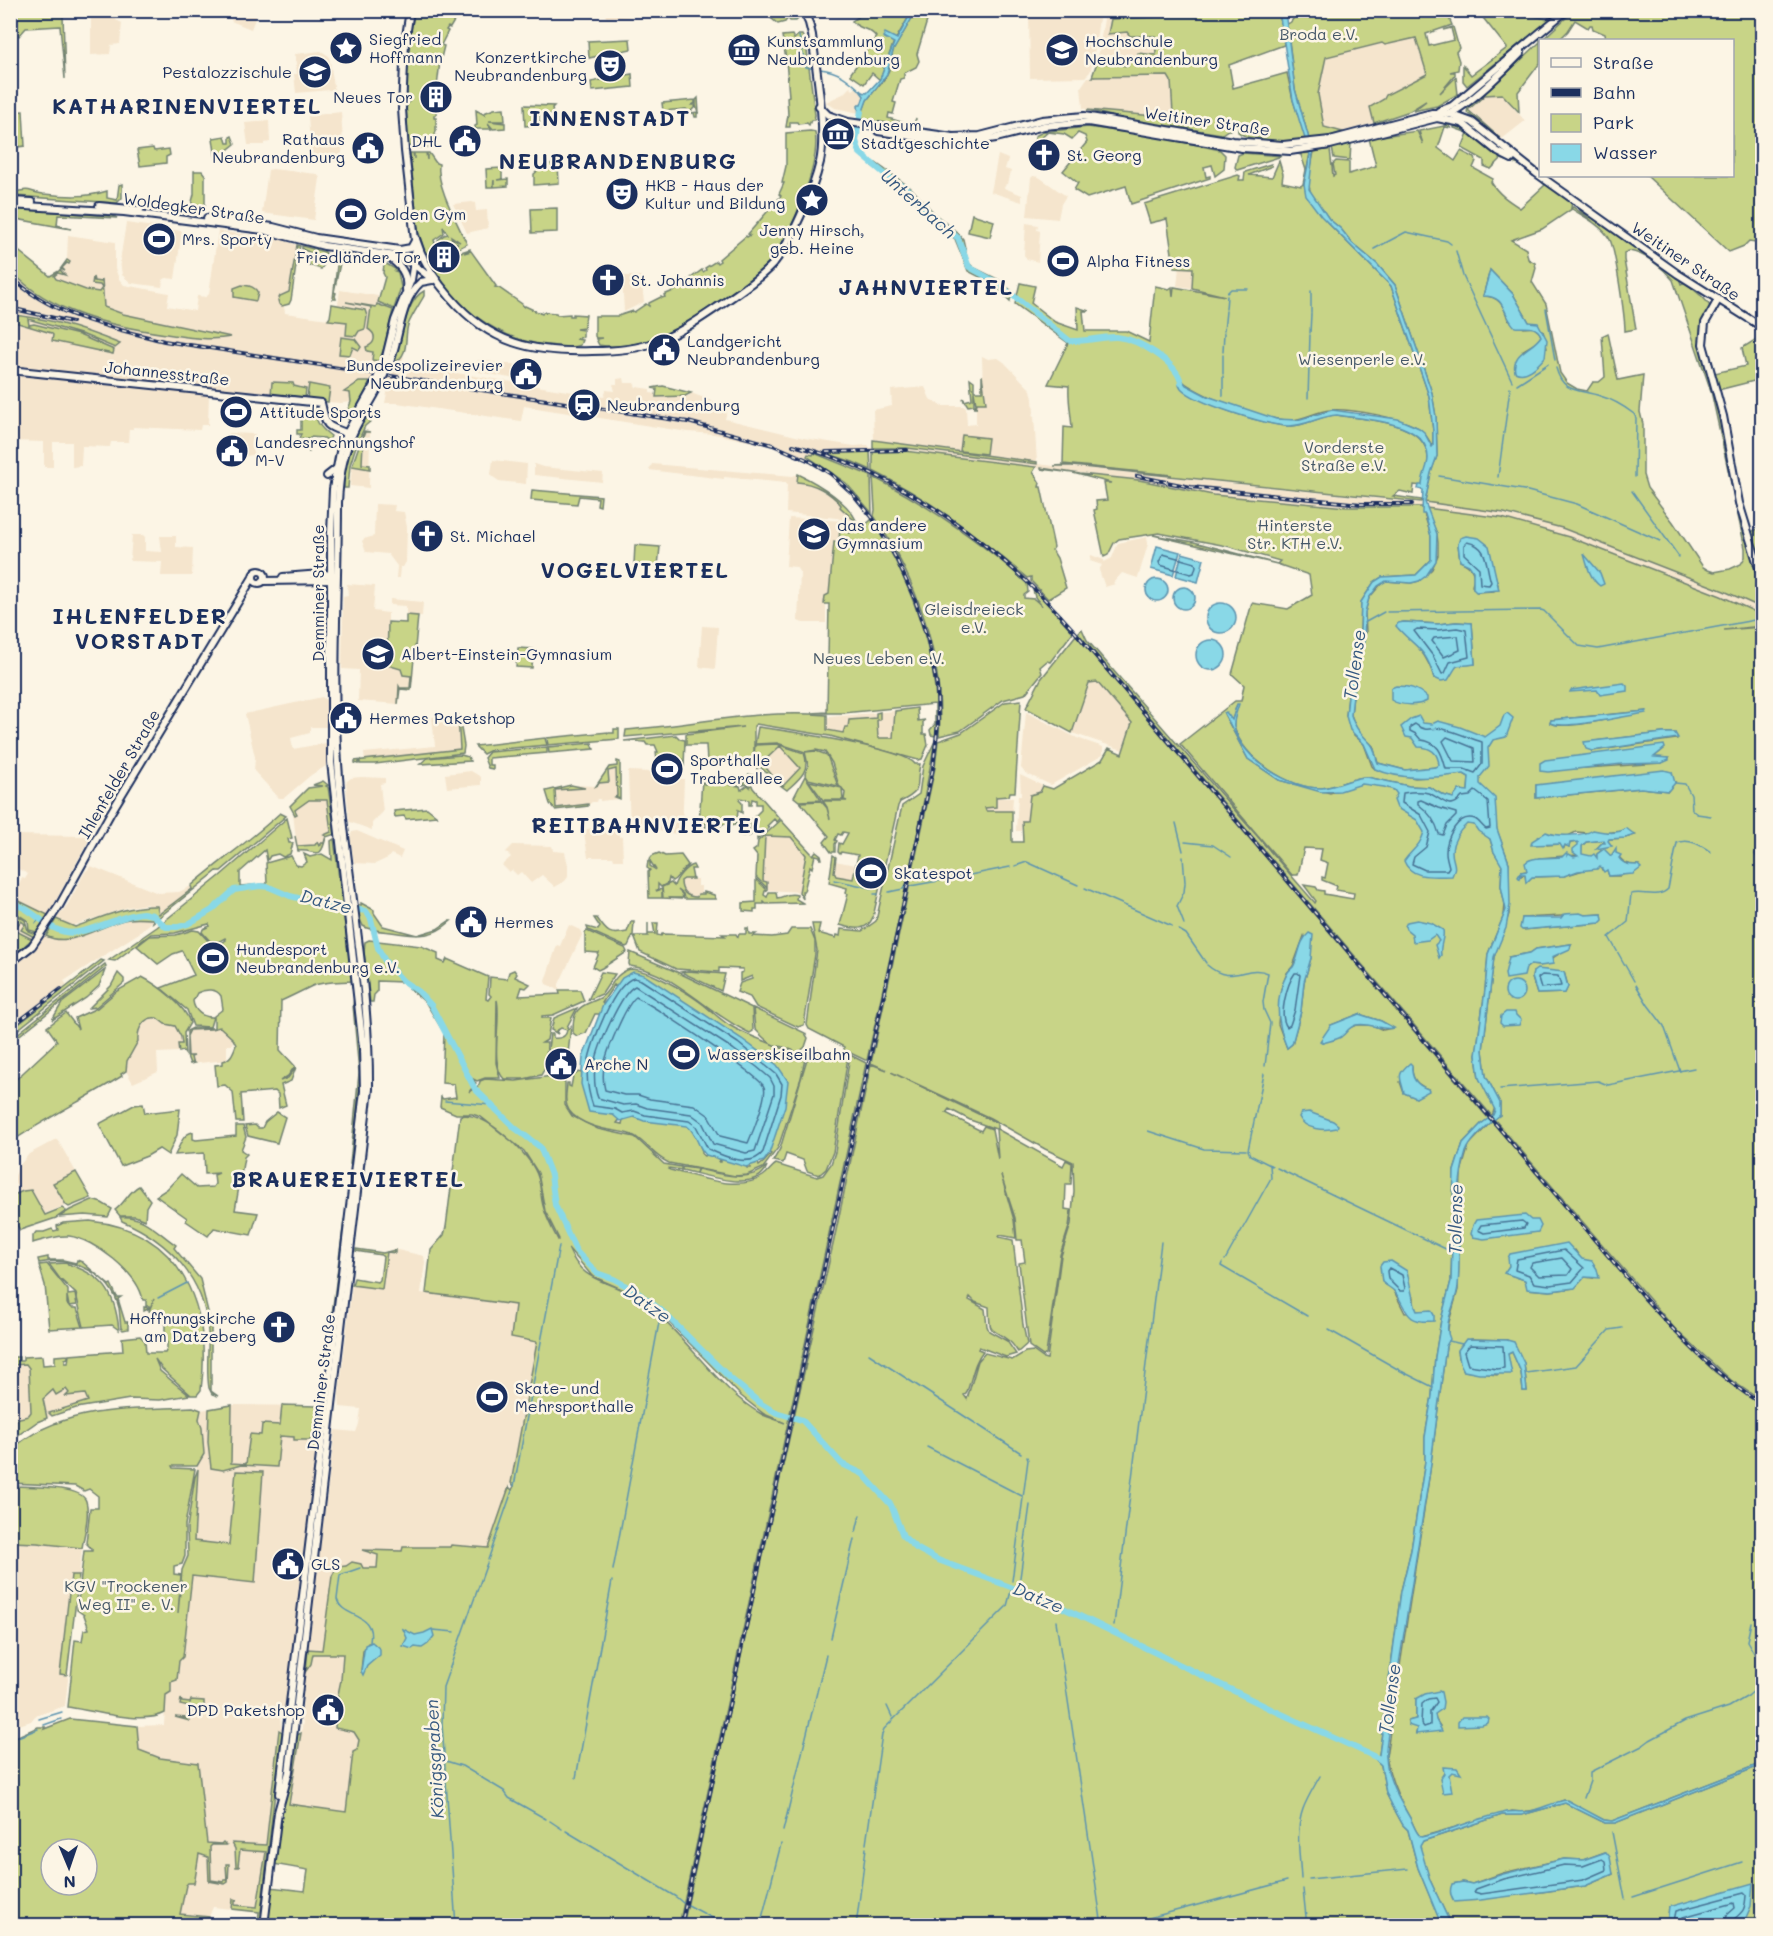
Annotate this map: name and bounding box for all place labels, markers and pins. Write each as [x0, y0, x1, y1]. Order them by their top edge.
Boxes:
place label: Siegfried Hoffmann [369, 28, 443, 67]
place icon: Siegfried Hoffmann [328, 30, 364, 66]
place label: Kunstsammlung Neubrandenburg [767, 30, 900, 69]
place label: Hochschule Neubrandenburg [1085, 30, 1218, 69]
museum icon: Kunstsammlung Neubrandenburg [726, 32, 762, 68]
school or university icon: Hochschule Neubrandenburg [1044, 32, 1080, 68]
place label: Konzertkirche Neubrandenburg [454, 46, 587, 85]
theatre icon: Konzertkirche Neubrandenburg [592, 48, 628, 84]
school or university icon: Pestalozzischule [297, 54, 333, 90]
place label: Pestalozzischule [162, 61, 292, 82]
building icon: Neues Tor [418, 79, 454, 115]
place label: Neues Tor [333, 86, 413, 107]
place label: Museum Stadtgeschichte [861, 114, 990, 153]
museum icon: Museum Stadtgeschichte [820, 116, 856, 152]
public building icon: DHL [447, 123, 483, 159]
place label: Rathaus Neubrandenburg [212, 128, 345, 167]
public building icon: Rathaus Neubrandenburg [350, 130, 386, 166]
place label: DHL [411, 130, 443, 151]
church icon: St. Georg [1026, 137, 1062, 173]
place label: St. Georg [1067, 144, 1141, 165]
place label: HKB - Haus der Kultur und Bildung [645, 174, 785, 213]
theatre icon: HKB - Haus der Kultur und Bildung [604, 176, 640, 212]
place icon: Jenny Hirsch, geb. Heine [794, 182, 830, 218]
sports icon: Golden Gym [333, 196, 369, 232]
place label: Golden Gym [374, 203, 466, 224]
place label: Jenny Hirsch, geb. Heine [759, 219, 865, 258]
sports icon: Mrs. Sporty [141, 221, 177, 257]
place label: Mrs. Sporty [182, 228, 272, 249]
building icon: Friedländer Tor [426, 239, 462, 275]
sports icon: Alpha Fitness [1045, 243, 1081, 279]
place label: Friedländer Tor [297, 246, 421, 267]
place label: Alpha Fitness [1086, 250, 1190, 271]
church icon: St. Johannis [590, 262, 626, 298]
place label: St. Johannis [631, 269, 725, 290]
place label: Landgericht Neubrandenburg [687, 330, 820, 369]
public building icon: Landgericht Neubrandenburg [646, 332, 682, 368]
place label: Bundespolizeirevier Neubrandenburg [346, 354, 503, 393]
public building icon: Bundespolizeirevier Neubrandenburg [508, 356, 544, 392]
station icon: Neubrandenburg [566, 387, 602, 423]
sports icon: Attitude Sports [218, 394, 254, 430]
place label: Neubrandenburg [607, 394, 740, 415]
place label: Attitude Sports [259, 401, 381, 422]
place label: Landesrechnungshof M-V [255, 431, 415, 470]
public building icon: Landesrechnungshof M-V [214, 433, 250, 469]
place label: das andere Gymnasium [837, 514, 927, 553]
school or university icon: das andere Gymnasium [796, 516, 832, 552]
church icon: St. Michael [409, 518, 445, 554]
place label: St. Michael [450, 525, 536, 546]
school or university icon: Albert-Einstein-Gymnasium [360, 636, 396, 672]
place label: Albert-Einstein-Gymnasium [401, 643, 612, 664]
public building icon: Hermes Paketshop [328, 700, 364, 736]
place label: Hermes Paketshop [369, 707, 515, 728]
place label: Sporthalle Traberallee [690, 749, 783, 788]
sports icon: Sporthalle Traberallee [649, 751, 685, 787]
sports icon: Skatespot [853, 855, 889, 891]
place label: Skatespot [894, 862, 973, 883]
public building icon: Hermes [453, 904, 489, 940]
place label: Hermes [494, 911, 554, 932]
place label: Hundesport Neubrandenburg e.V. [236, 938, 400, 977]
sports icon: Hundesport Neubrandenburg e.V. [195, 940, 231, 976]
sports icon: Wasserskiseilbahn [666, 1036, 702, 1072]
place label: Wasserskiseilbahn [707, 1043, 850, 1064]
public building icon: Arche N [543, 1046, 579, 1082]
place label: Arche N [584, 1053, 648, 1074]
place label: Hoffnungskirche am Datzeberg [129, 1307, 256, 1346]
church icon: Hoffnungskirche am Datzeberg [261, 1309, 297, 1345]
place label: Skate- und Mehrsporthalle [515, 1377, 634, 1416]
sports icon: Skate- und Mehrsporthalle [474, 1379, 510, 1415]
public building icon: GLS [270, 1546, 306, 1582]
place label: GLS [311, 1553, 340, 1574]
public building icon: DPD Paketshop [310, 1692, 346, 1728]
place label: DPD Paketshop [187, 1699, 305, 1720]

